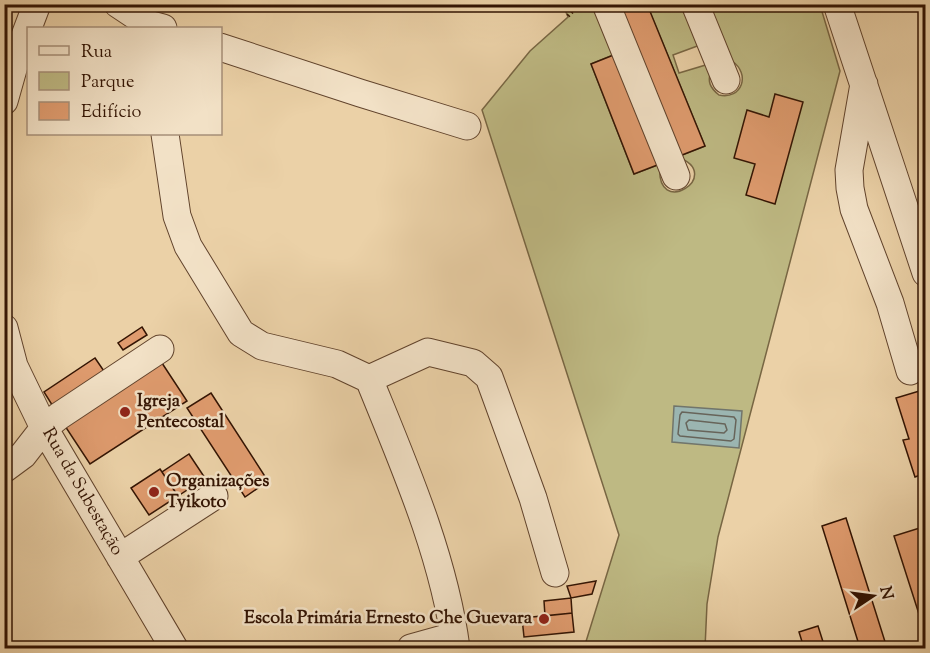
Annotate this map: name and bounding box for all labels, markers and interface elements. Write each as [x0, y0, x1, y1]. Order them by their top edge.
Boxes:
legend [27, 27, 222, 135]
text: Rua [81, 40, 112, 66]
text: Parque [81, 70, 134, 96]
text: Edifício [81, 100, 142, 126]
place label: Igreja Pentecostal [137, 389, 225, 436]
marker: Igreja Pentecostal [118, 405, 132, 419]
street label: Rua da Subestação [35, 423, 129, 561]
place label: Organizações Tyikoto [166, 469, 269, 516]
marker: Organizações Tyikoto [147, 485, 161, 499]
north arrow [843, 566, 903, 626]
text: N [873, 584, 898, 602]
place label: Escola Primária Ernesto Che Guevara [244, 606, 533, 632]
marker: Escola Primária Ernesto Che Guevara [537, 612, 551, 626]

